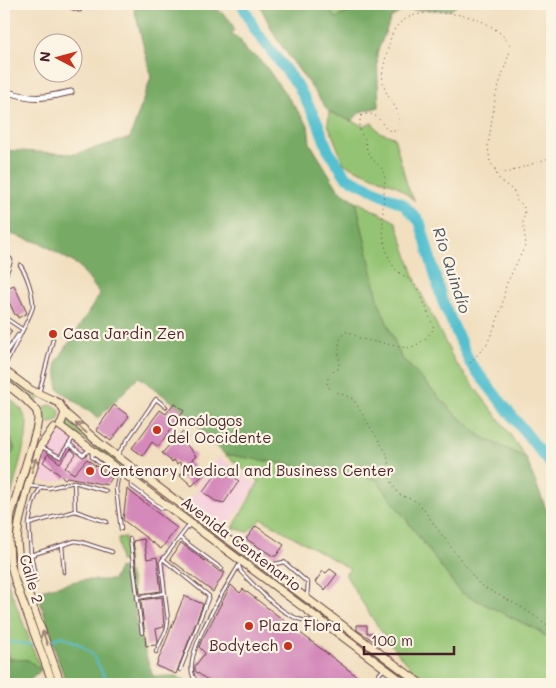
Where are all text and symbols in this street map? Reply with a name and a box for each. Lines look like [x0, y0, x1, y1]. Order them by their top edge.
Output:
north arrow [32, 32, 82, 82]
text: N [35, 50, 55, 63]
water label: Río Quindío [429, 224, 476, 316]
place label: Casa Jardin Zen [63, 323, 185, 343]
marker: Casa Jardin Zen [47, 328, 59, 340]
place label: Oncólogos del Occidente [167, 410, 271, 447]
one-way arrow [75, 422, 88, 434]
marker: Oncólogos del Occidente [151, 424, 163, 436]
one-way arrow [30, 457, 40, 473]
place label: Centenary Medical and Business Center [100, 460, 394, 480]
marker: Centenary Medical and Business Center [84, 465, 96, 477]
street label: Avenida Centenario [177, 491, 306, 595]
street label: Calle 2 [15, 552, 48, 606]
place label: Plaza Flora [259, 615, 342, 635]
marker: Plaza Flora [243, 620, 255, 632]
scale bar [364, 623, 454, 655]
text: 100 m [371, 630, 413, 650]
one-way arrow [40, 631, 49, 647]
place label: Bodytech [209, 635, 278, 655]
marker: Bodytech [282, 640, 294, 652]

